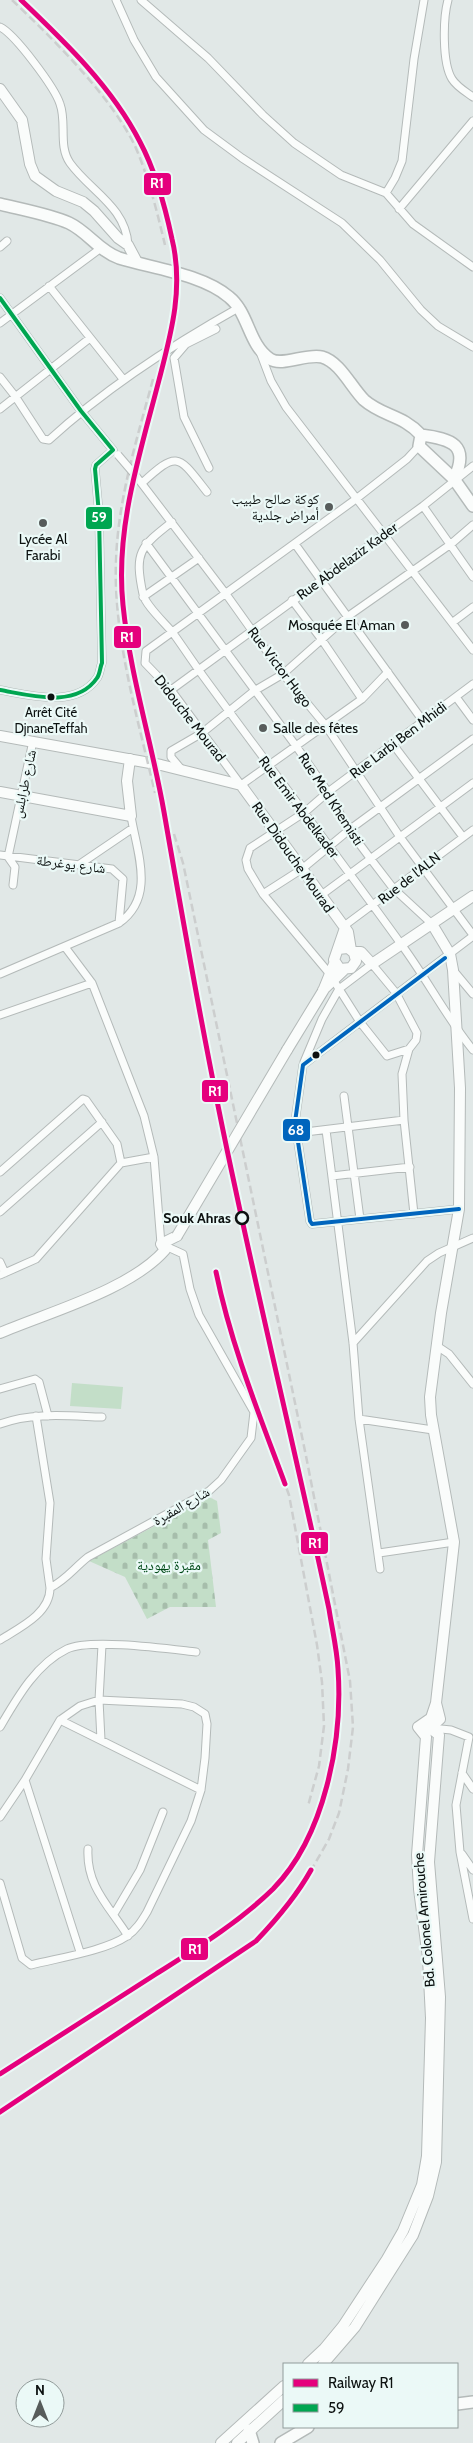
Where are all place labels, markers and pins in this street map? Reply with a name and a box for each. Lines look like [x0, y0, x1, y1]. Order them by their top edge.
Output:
place label: كوكة صالح طبيب أمراض جلدية [232, 490, 319, 524]
marker: كوكة صالح طبيب أمراض جلدية [323, 501, 335, 513]
marker: Lycée Al Farabi [37, 517, 49, 529]
place label: Lycée Al Farabi [19, 530, 68, 564]
place label: Mosquée El Aman [288, 616, 395, 634]
marker: Mosquée El Aman [399, 619, 411, 631]
marker: Arrêt Cité DjnaneTeffah [46, 692, 56, 702]
place label: Arrêt Cité DjnaneTeffah [14, 704, 88, 737]
place label: Salle des fêtes [273, 719, 358, 737]
marker: Salle des fêtes [257, 722, 269, 734]
unlabelled marker [311, 1050, 321, 1060]
place label: Souk Ahras [163, 1209, 231, 1227]
marker: Souk Ahras [235, 1211, 249, 1225]

